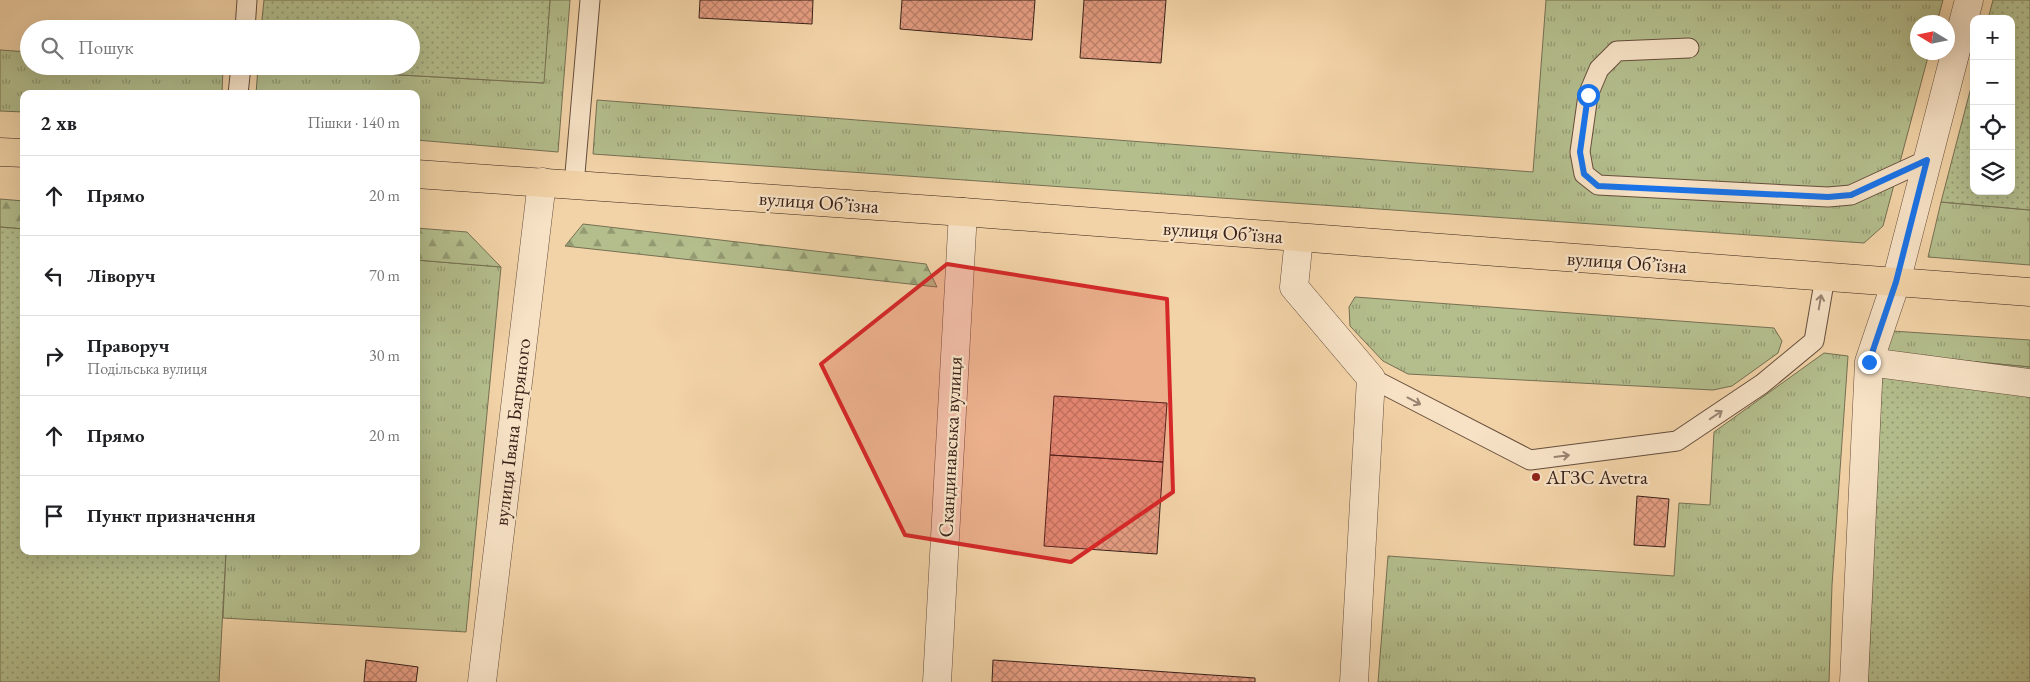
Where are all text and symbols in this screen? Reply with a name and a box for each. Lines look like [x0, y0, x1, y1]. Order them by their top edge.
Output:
north arrow [1910, 15, 1955, 60]
map controls [1970, 15, 2015, 195]
button: + [1970, 15, 2015, 60]
search box [20, 20, 420, 75]
icon: search [38, 34, 66, 62]
text: Пошук [78, 35, 134, 60]
button: − [1970, 60, 2015, 105]
route start [1577, 84, 1600, 107]
button: locate [1970, 105, 2015, 150]
text: 2 хв [40, 109, 77, 136]
text: Пішки · 140 m [307, 112, 400, 133]
button: layers [1970, 150, 2015, 195]
icon: ahead [40, 182, 68, 210]
text: Прямо [87, 183, 145, 208]
text: 20 m [369, 185, 400, 206]
street label: вулиця Об’їзна [758, 185, 880, 219]
street label: вулиця Об’їзна [1162, 215, 1284, 249]
street label: вулиця Об’їзна [1566, 245, 1688, 279]
icon: left [40, 262, 68, 290]
text: Ліворуч [87, 263, 155, 288]
text: 70 m [369, 265, 400, 286]
one-way arrow [1816, 294, 1826, 310]
text: Праворуч [87, 333, 169, 358]
street label: вулиця Івана Багряного [488, 337, 536, 527]
icon: right [40, 342, 68, 370]
text: 30 m [369, 345, 400, 366]
route end [1858, 351, 1881, 374]
street label: Скандинавська вулиця [932, 356, 968, 538]
text: Подільська вулиця [87, 358, 207, 379]
one-way arrow [1407, 396, 1422, 406]
one-way arrow [1709, 410, 1723, 420]
icon: ahead [40, 422, 68, 450]
text: Прямо [87, 423, 145, 448]
text: 20 m [369, 425, 400, 446]
one-way arrow [1554, 451, 1570, 461]
place label: АГЗС Avetra [1545, 464, 1648, 490]
marker: АГЗС Avetra [1530, 471, 1542, 483]
icon: arrive [40, 502, 68, 530]
text: Пункт призначення [87, 503, 256, 528]

